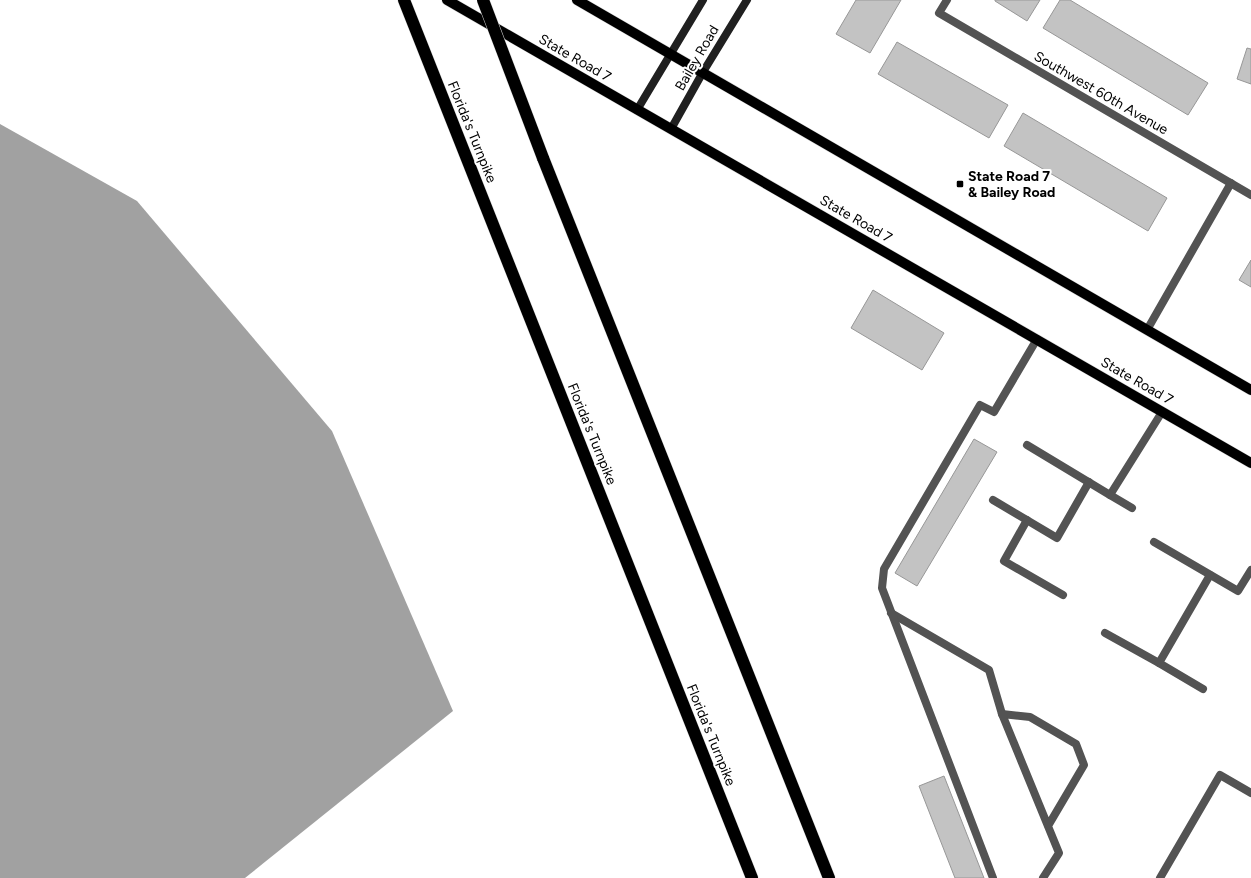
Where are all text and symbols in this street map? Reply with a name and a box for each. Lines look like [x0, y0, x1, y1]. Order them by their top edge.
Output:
street label: Bailey Road [672, 22, 722, 94]
street label: State Road 7 [536, 30, 615, 86]
street label: Southwest 60th Avenue [1031, 48, 1171, 139]
street label: Florida's Turnpike [444, 79, 500, 186]
place label: State Road 7 & Bailey Road [968, 168, 1055, 201]
marker: State Road 7 & Bailey Road [955, 179, 965, 189]
street label: State Road 7 [817, 191, 896, 247]
street label: State Road 7 [1098, 353, 1177, 409]
street label: Florida's Turnpike [564, 381, 620, 488]
street label: Florida's Turnpike [683, 682, 739, 789]

